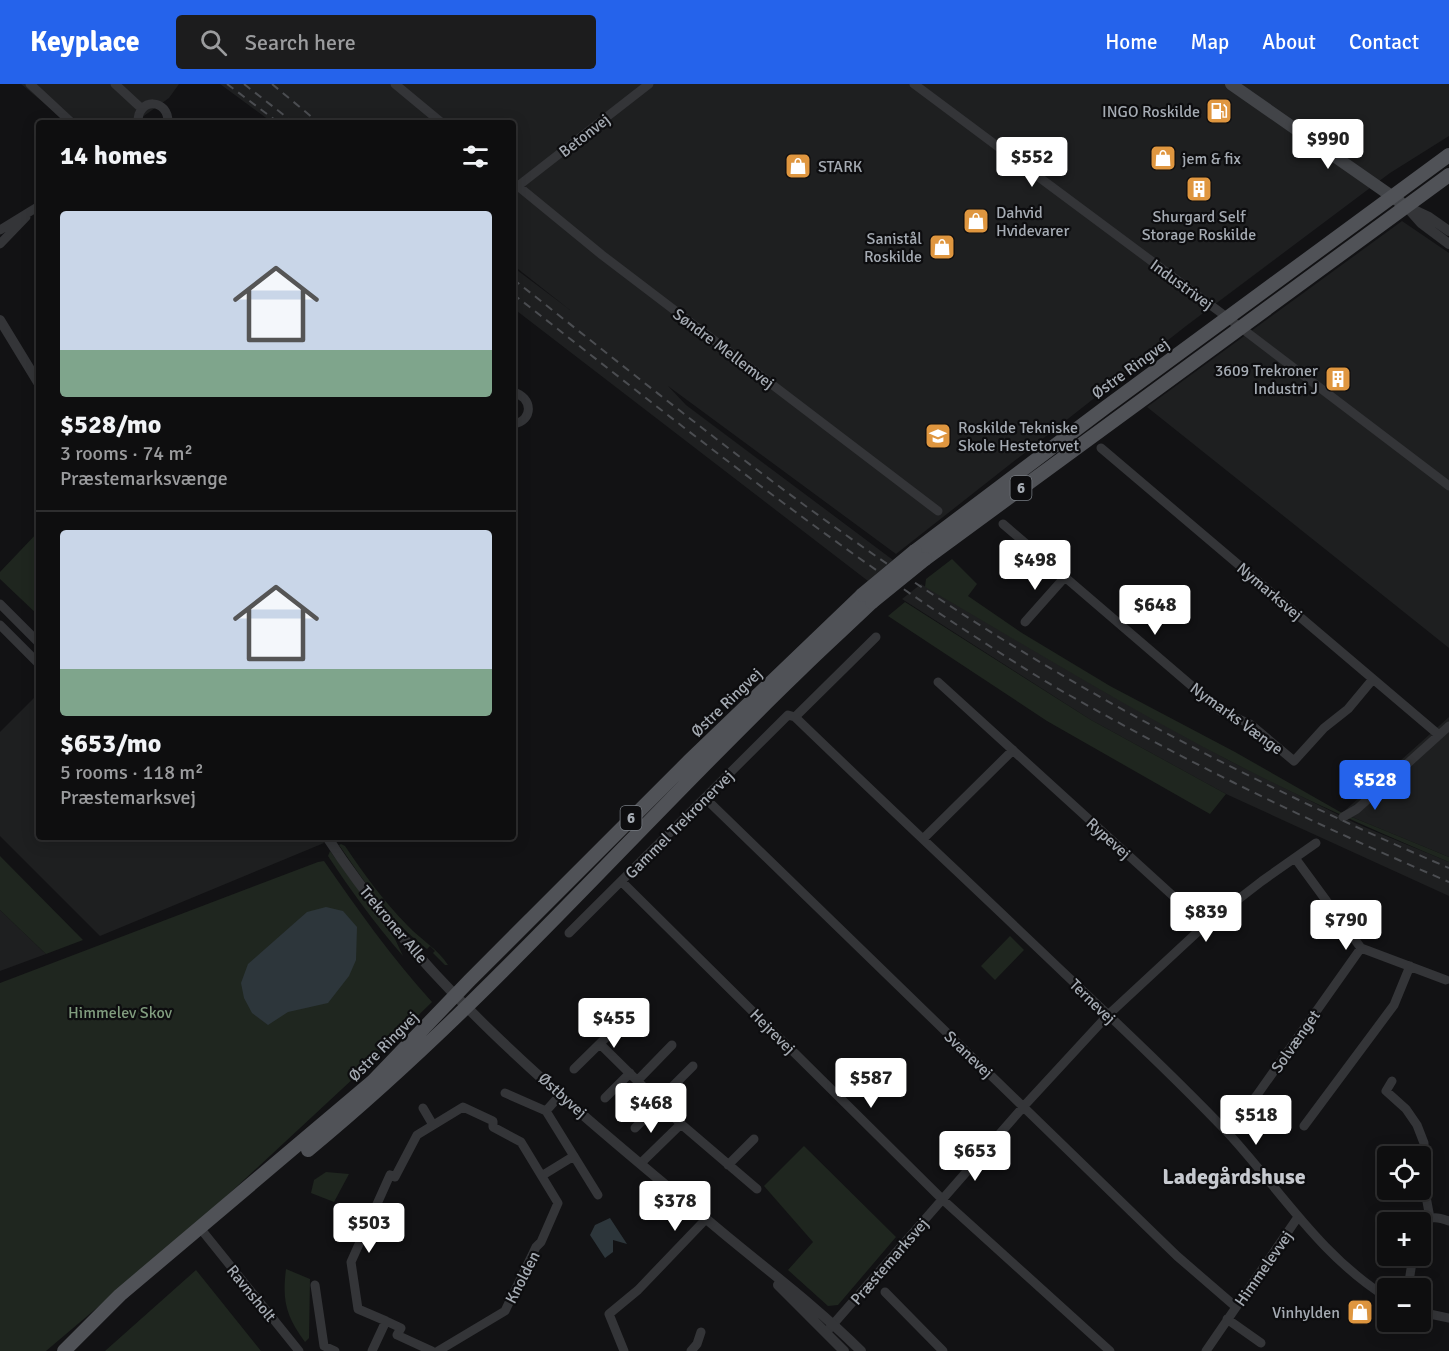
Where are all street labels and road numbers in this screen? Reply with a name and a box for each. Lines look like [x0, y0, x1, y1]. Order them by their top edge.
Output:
street label: Betonvej [555, 110, 614, 162]
street label: Industrivej [1146, 255, 1217, 314]
street label: Søndre Mellemvej [669, 304, 778, 393]
street label: Østre Ringvej [1088, 334, 1173, 404]
road number: 6 [1010, 476, 1032, 500]
street label: Nymarksvej [1232, 559, 1306, 625]
street label: Østre Ringvej [687, 664, 766, 741]
street label: Nymarks Vænge [1186, 678, 1287, 759]
street label: Gammel Trekronervej [621, 766, 738, 883]
road number: 6 [620, 806, 642, 830]
street label: Rypevej [1082, 814, 1135, 864]
street label: Trekroner Alle [355, 882, 432, 968]
street label: Ternevej [1065, 975, 1120, 1029]
street label: Hejrevej [745, 1005, 799, 1059]
street label: Solvænget [1267, 1006, 1325, 1077]
street label: Østre Ringvej [344, 1007, 423, 1086]
street label: Svanevej [940, 1027, 997, 1083]
street label: Østbyvej [534, 1069, 591, 1123]
street label: Præstemarksvej [846, 1214, 933, 1309]
street label: Himmelevvej [1230, 1227, 1297, 1310]
street label: Knolden [501, 1248, 545, 1307]
street label: Ravnsholt [222, 1261, 280, 1326]

